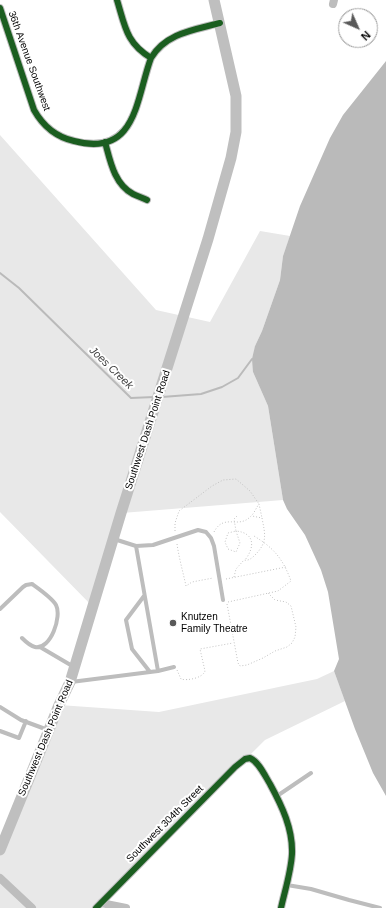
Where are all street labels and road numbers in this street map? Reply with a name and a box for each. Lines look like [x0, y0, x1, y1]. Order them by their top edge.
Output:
street label: 36th Avenue Southwest [5, 9, 53, 113]
street label: Southwest Dash Point Road [123, 369, 173, 491]
street label: Southwest Dash Point Road [16, 678, 76, 798]
street label: Southwest 304th Street [124, 783, 206, 865]

